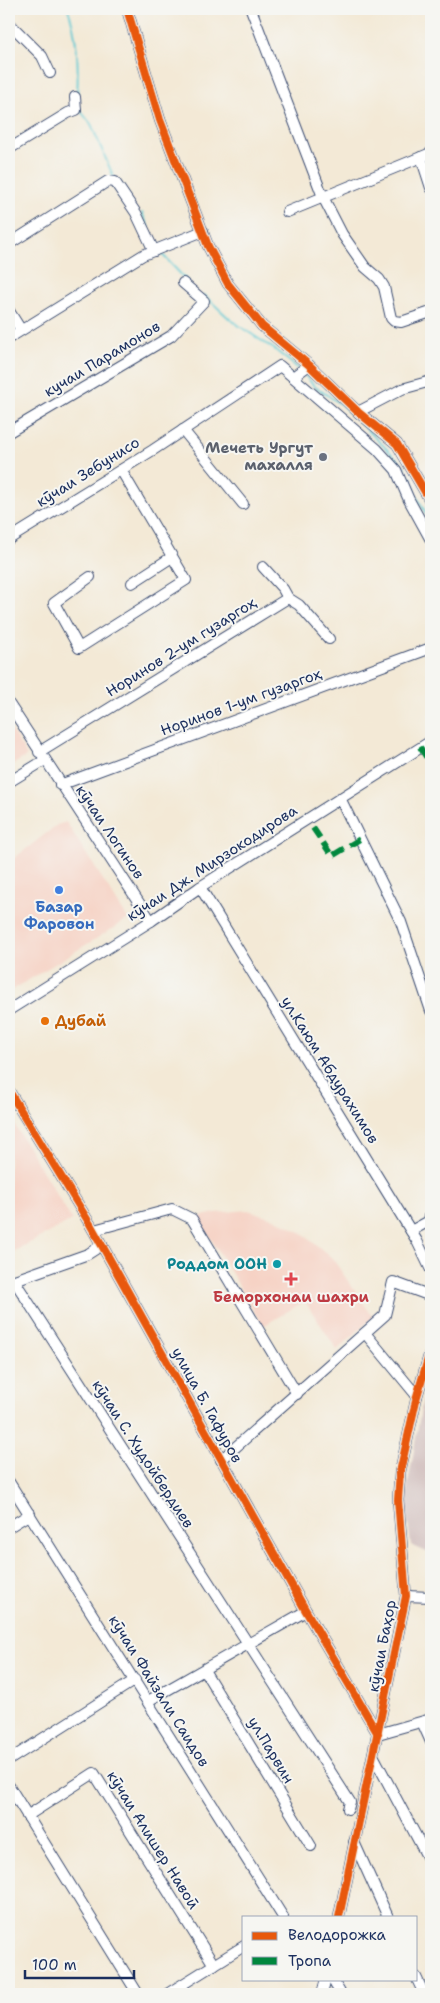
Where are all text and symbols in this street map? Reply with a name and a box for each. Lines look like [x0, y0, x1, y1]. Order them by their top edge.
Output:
street label: кучаи Парамонов [40, 316, 164, 402]
street label: кӯчаи Зебунисо [33, 432, 143, 512]
place label: Мечеть Ургут махалля [205, 438, 313, 475]
marker: Мечеть Ургут махалля [317, 451, 329, 463]
street label: Норинов 2-ум гузаргоҳ [102, 592, 261, 702]
street label: Норинов 1-ум гузаргоҳ [158, 663, 325, 740]
street label: кӯчаи Логинов [71, 781, 149, 883]
street label: кӯчаи Дж. Мирзокодирова [123, 800, 302, 926]
marker: Базар Фаровон [53, 884, 65, 896]
place label: Базар Фаровон [24, 897, 94, 934]
street label: ул.Каюм Абдурахимов [276, 993, 384, 1147]
place label: Дубай [55, 1011, 107, 1031]
marker: Дубай [39, 1015, 51, 1027]
place label: Роддом ООН [167, 1254, 267, 1274]
marker: Роддом ООН [271, 1258, 283, 1270]
marker: Беморхонаи шахри [284, 1272, 298, 1286]
place label: Беморхонаи шахри [213, 1287, 370, 1307]
street label: улица Б. Гафуров [167, 1344, 247, 1466]
street label: кӯчаи С. Худойбердиев [88, 1376, 199, 1532]
street label: кӯчаи Баҳор [363, 1598, 401, 1694]
street label: кӯчаи Файзали Саидов [104, 1611, 214, 1771]
street label: ул.Парвин [243, 1713, 299, 1787]
street label: кӯчаи Алишер Навоӣ [102, 1767, 204, 1913]
legend [242, 1916, 418, 1980]
text: Велодорожка [288, 1925, 387, 1945]
scale bar [25, 1948, 134, 1980]
text: Тропа [288, 1951, 332, 1971]
text: 100 m [32, 1955, 77, 1975]

